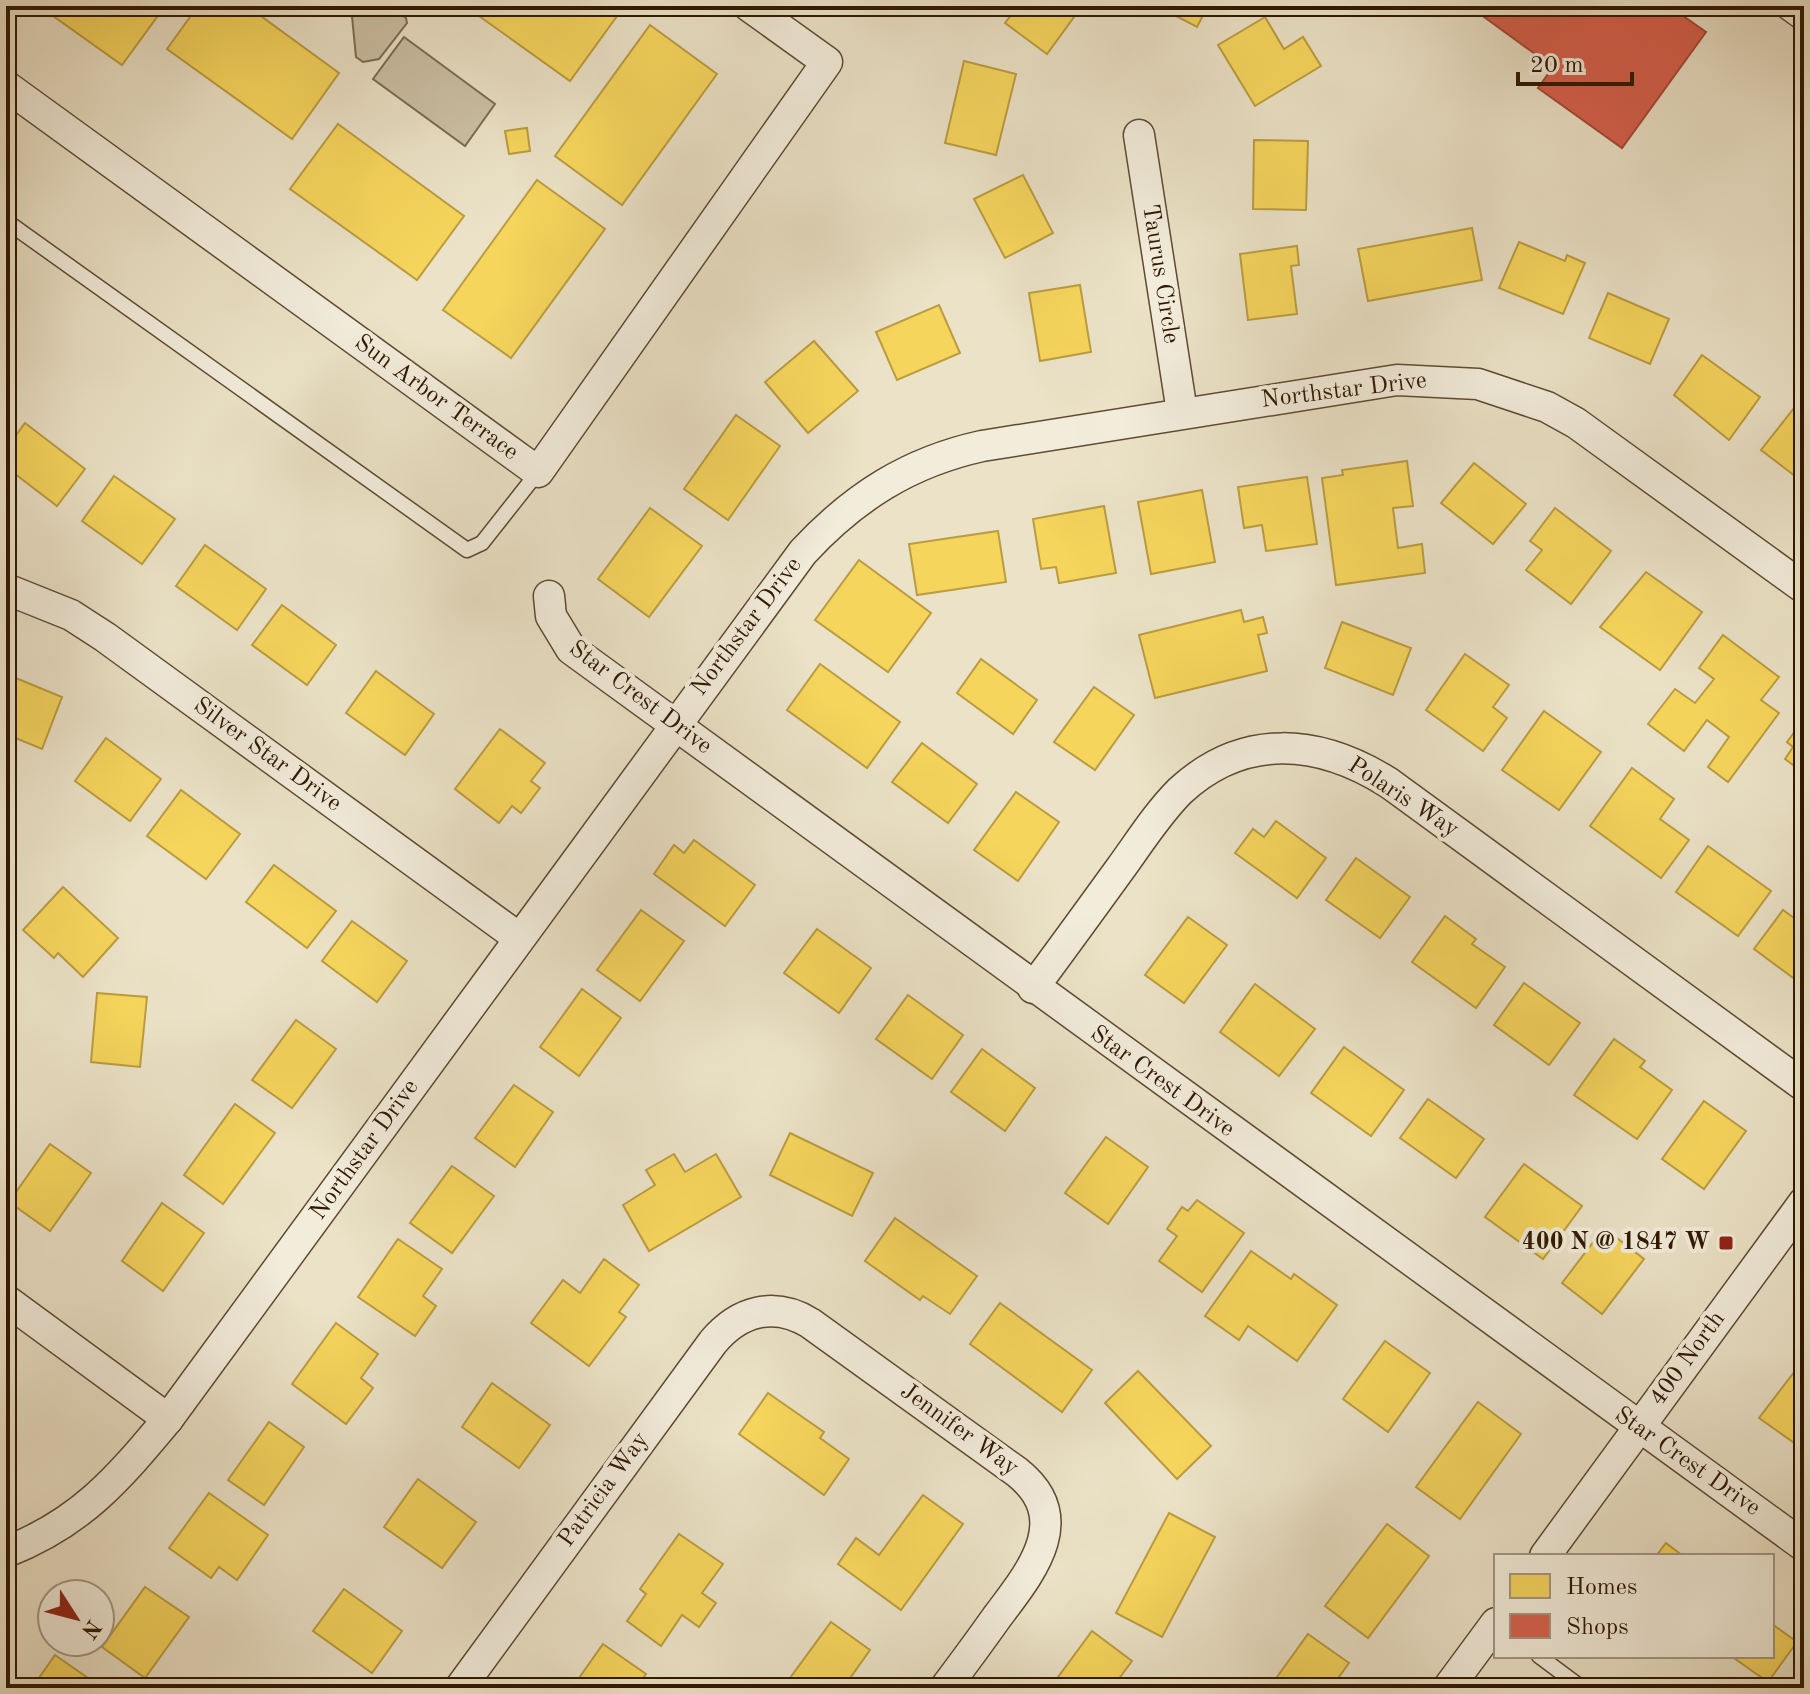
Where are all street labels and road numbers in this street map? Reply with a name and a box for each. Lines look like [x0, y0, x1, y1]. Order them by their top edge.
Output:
street label: Taurus Circle [1137, 203, 1183, 345]
street label: Sun Arbor Terrace [350, 331, 522, 465]
street label: Northstar Drive [1260, 369, 1428, 413]
street label: Northstar Drive [687, 553, 807, 701]
street label: Star Crest Drive [564, 637, 716, 759]
street label: Silver Star Drive [189, 693, 345, 817]
street label: Polaris Way [1343, 753, 1463, 843]
street label: Star Crest Drive [1085, 1022, 1239, 1142]
street label: Northstar Drive [306, 1076, 424, 1224]
street label: 400 North [1646, 1307, 1730, 1411]
street label: Jennifer Way [895, 1379, 1023, 1481]
street label: Star Crest Drive [1610, 1403, 1764, 1521]
street label: Patricia Way [555, 1428, 654, 1552]

